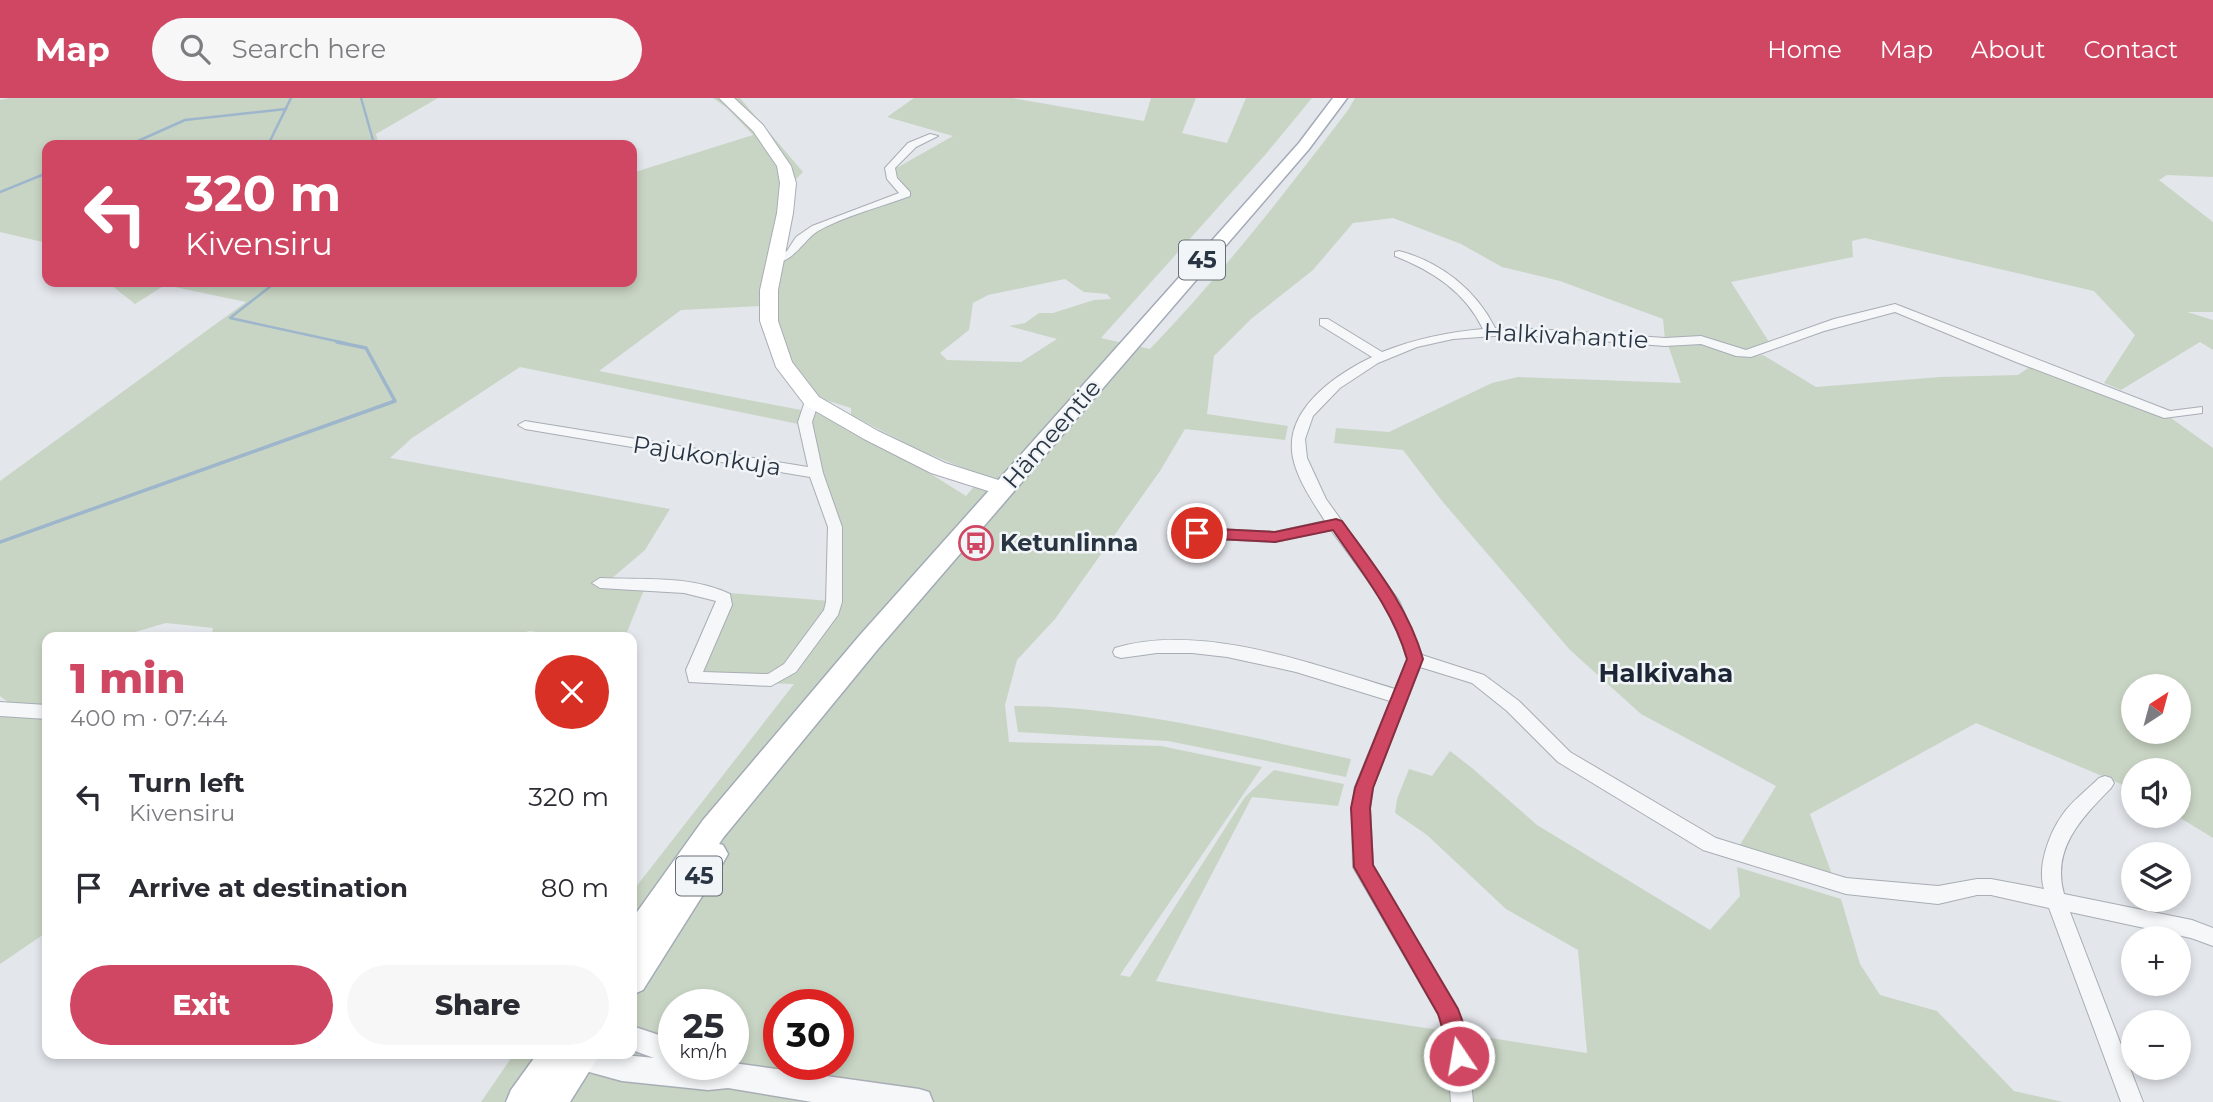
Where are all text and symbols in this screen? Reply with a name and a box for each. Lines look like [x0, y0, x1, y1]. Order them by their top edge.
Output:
search box [152, 18, 642, 81]
text: Map [35, 29, 110, 69]
icon: search [176, 30, 214, 68]
text: Search here [232, 33, 386, 65]
text: Home [1767, 35, 1842, 64]
text: Map [1880, 35, 1933, 64]
text: About [1971, 35, 2045, 64]
text: Contact [2083, 35, 2178, 64]
text: 320 m [185, 164, 341, 223]
icon: left [70, 168, 161, 259]
text: Kivensiru [185, 224, 333, 263]
road number: 45 [1179, 240, 1225, 280]
street label: Halkivahantie [1483, 317, 1649, 354]
street label: Hämeentie [996, 373, 1107, 494]
street label: Pajukonkuja [631, 429, 783, 482]
pin [1167, 503, 1227, 563]
icon: arrive [1178, 514, 1216, 552]
bus stop icon: Ketunlinna [957, 524, 995, 562]
place label: Ketunlinna [1000, 528, 1138, 557]
text: 1 min [70, 652, 186, 704]
button: close [535, 655, 609, 729]
district label: Halkivaha [1599, 657, 1733, 689]
north arrow [2121, 674, 2191, 744]
map controls [2121, 674, 2191, 1080]
text: 400 m · 07:44 [70, 704, 227, 732]
button: sound [2121, 758, 2191, 828]
text: Turn left [129, 767, 245, 799]
icon: left [70, 778, 108, 816]
text: 320 m [528, 781, 609, 813]
text: Kivensiru [129, 799, 235, 827]
button: layers [2121, 842, 2191, 912]
road number: 45 [676, 856, 722, 896]
icon: arrive [70, 869, 108, 907]
text: Arrive at destination [129, 872, 408, 904]
text: 80 m [541, 872, 609, 904]
button: + [2121, 926, 2191, 996]
button: Exit [70, 965, 333, 1045]
button: Share [347, 965, 609, 1045]
speed limit sign: 30 [763, 989, 854, 1080]
text: 25 [683, 1004, 724, 1047]
button: − [2121, 1010, 2191, 1080]
position arrow [1422, 1019, 1496, 1093]
text: km/h [679, 1041, 728, 1063]

